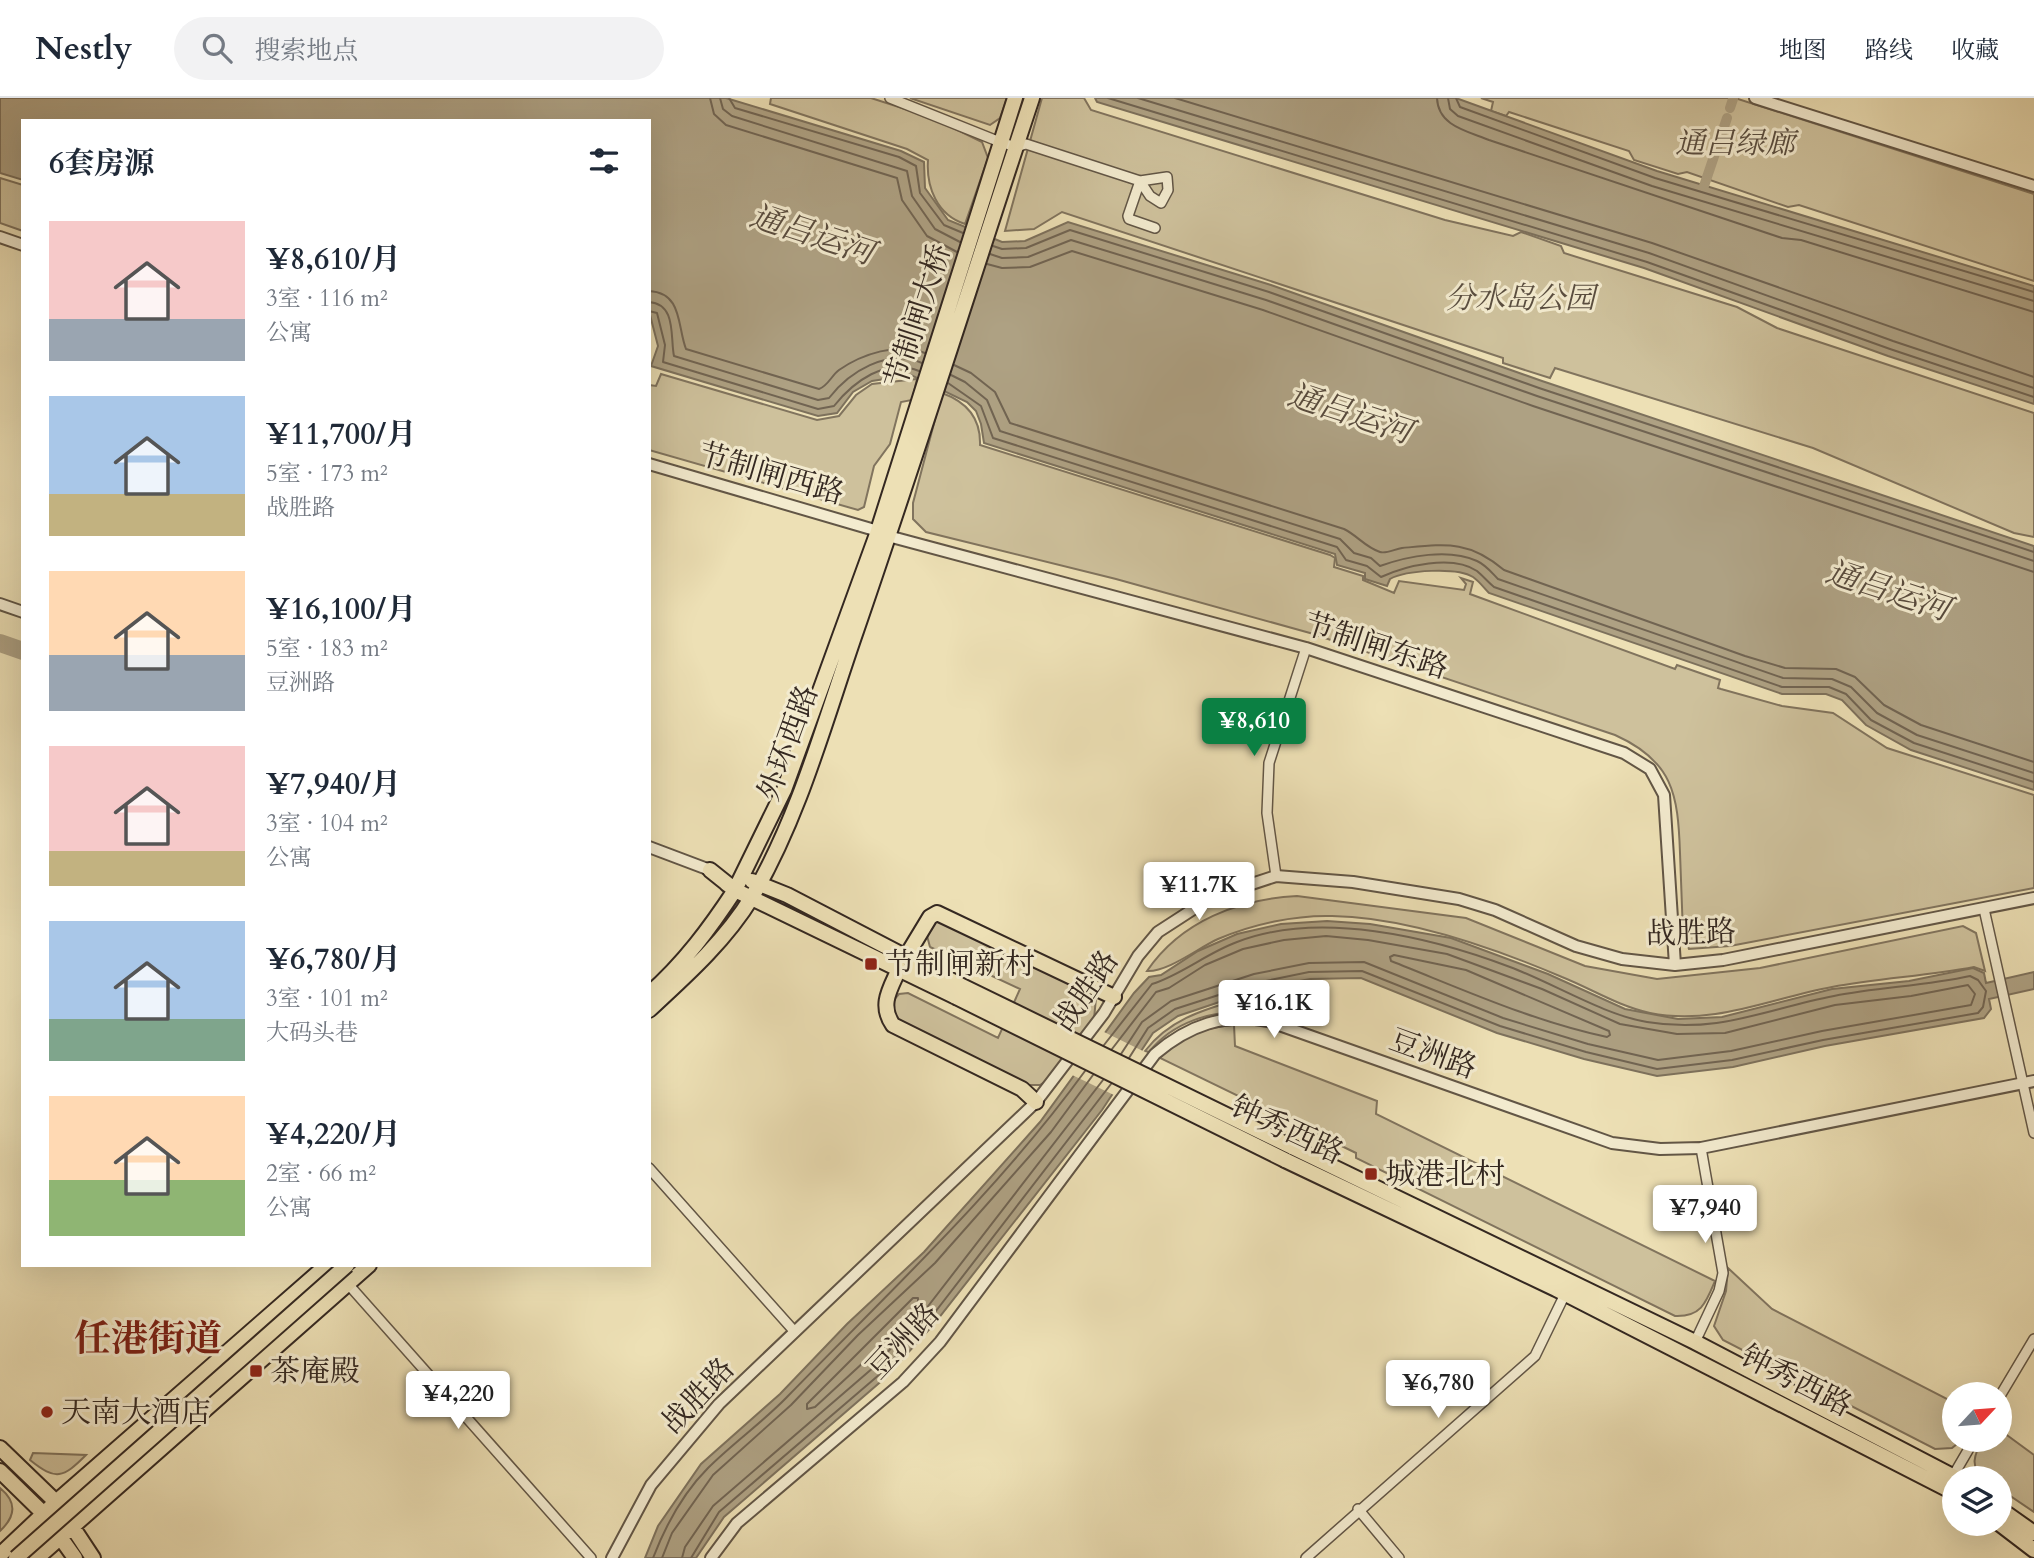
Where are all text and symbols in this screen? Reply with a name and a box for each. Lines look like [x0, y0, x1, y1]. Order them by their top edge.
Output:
search box [174, 17, 664, 80]
text: Nestly [35, 26, 132, 71]
icon: search [198, 29, 236, 67]
text: 搜索地点 [254, 33, 358, 68]
text: 地图 [1779, 34, 1827, 67]
text: 路线 [1865, 34, 1913, 67]
text: 收藏 [1951, 34, 1999, 67]
park label: 通吕绿廊 [1675, 123, 1800, 164]
icon: filters [585, 142, 623, 180]
text: 6套房源 [49, 143, 154, 184]
water label: 通吕运河 [744, 194, 884, 277]
street label: 节制闸大桥 [875, 238, 961, 394]
text: ¥8,610/月 [266, 239, 401, 280]
icon: home [105, 249, 189, 333]
park label: 分水岛公园 [1445, 278, 1599, 319]
text: 3室 · 116 m² [266, 283, 388, 314]
text: 公寓 [266, 317, 312, 348]
water label: 通吕运河 [1282, 373, 1422, 456]
text: ¥11,700/月 [266, 414, 416, 455]
icon: home [105, 424, 189, 508]
street label: 节制闸西路 [693, 434, 849, 514]
text: 5室 · 173 m² [266, 458, 388, 489]
text: 战胜路 [266, 492, 335, 523]
water label: 通吕运河 [1820, 550, 1960, 633]
text: ¥16,100/月 [266, 589, 416, 630]
icon: home [105, 599, 189, 683]
street label: 节制闸东路 [1298, 603, 1454, 689]
text: 5室 · 183 m² [266, 633, 388, 664]
text: 豆洲路 [266, 667, 335, 698]
street label: 外环西路 [748, 680, 828, 806]
pin: ¥8,610 [1197, 698, 1311, 758]
text: ¥8,610 [1218, 705, 1290, 736]
text: ¥7,940/月 [266, 764, 401, 805]
icon: home [105, 774, 189, 858]
text: 3室 · 104 m² [266, 808, 388, 839]
text: 公寓 [266, 842, 312, 873]
pin: ¥11.7K [1142, 862, 1256, 922]
text: ¥11.7K [1160, 869, 1239, 900]
street label: 战胜路 [1645, 911, 1737, 955]
text: ¥6,780/月 [266, 939, 401, 980]
street label: 战胜路 [1044, 942, 1128, 1040]
place label: 节制闸新村 [885, 944, 1035, 985]
icon: home [105, 949, 189, 1033]
marker: 节制闸新村 [863, 956, 879, 972]
pin: ¥16.1K [1217, 981, 1331, 1040]
text: 3室 · 101 m² [266, 983, 388, 1014]
text: ¥16.1K [1235, 987, 1314, 1018]
text: 大码头巷 [266, 1017, 358, 1048]
street label: 豆洲路 [1384, 1019, 1482, 1089]
street label: 钟秀西路 [1224, 1086, 1350, 1174]
text: ¥4,220/月 [266, 1114, 401, 1155]
icon: home [105, 1124, 189, 1208]
place label: 城港北村 [1385, 1154, 1505, 1195]
text: 2室 · 66 m² [266, 1158, 376, 1189]
marker: 城港北村 [1363, 1166, 1379, 1182]
pin: ¥7,940 [1648, 1186, 1762, 1245]
text: 公寓 [266, 1192, 312, 1223]
text: ¥7,940 [1669, 1192, 1741, 1223]
street label: 豆洲路 [857, 1294, 949, 1388]
district label: 任港街道 [74, 1314, 222, 1364]
street label: 钟秀西路 [1733, 1335, 1859, 1427]
street label: 战胜路 [652, 1349, 744, 1443]
place label: 茶庵殿 [270, 1351, 360, 1392]
pin: ¥6,780 [1381, 1360, 1495, 1420]
marker: 茶庵殿 [248, 1363, 264, 1379]
text: ¥6,780 [1402, 1367, 1474, 1398]
pin: ¥4,220 [401, 1372, 515, 1431]
text: ¥4,220 [422, 1378, 494, 1409]
north arrow [1942, 1382, 2012, 1452]
map controls [1942, 1382, 2012, 1536]
place label: 天南大酒店 [61, 1392, 211, 1433]
marker: 天南大酒店 [39, 1404, 55, 1420]
button: layers [1942, 1466, 2012, 1536]

